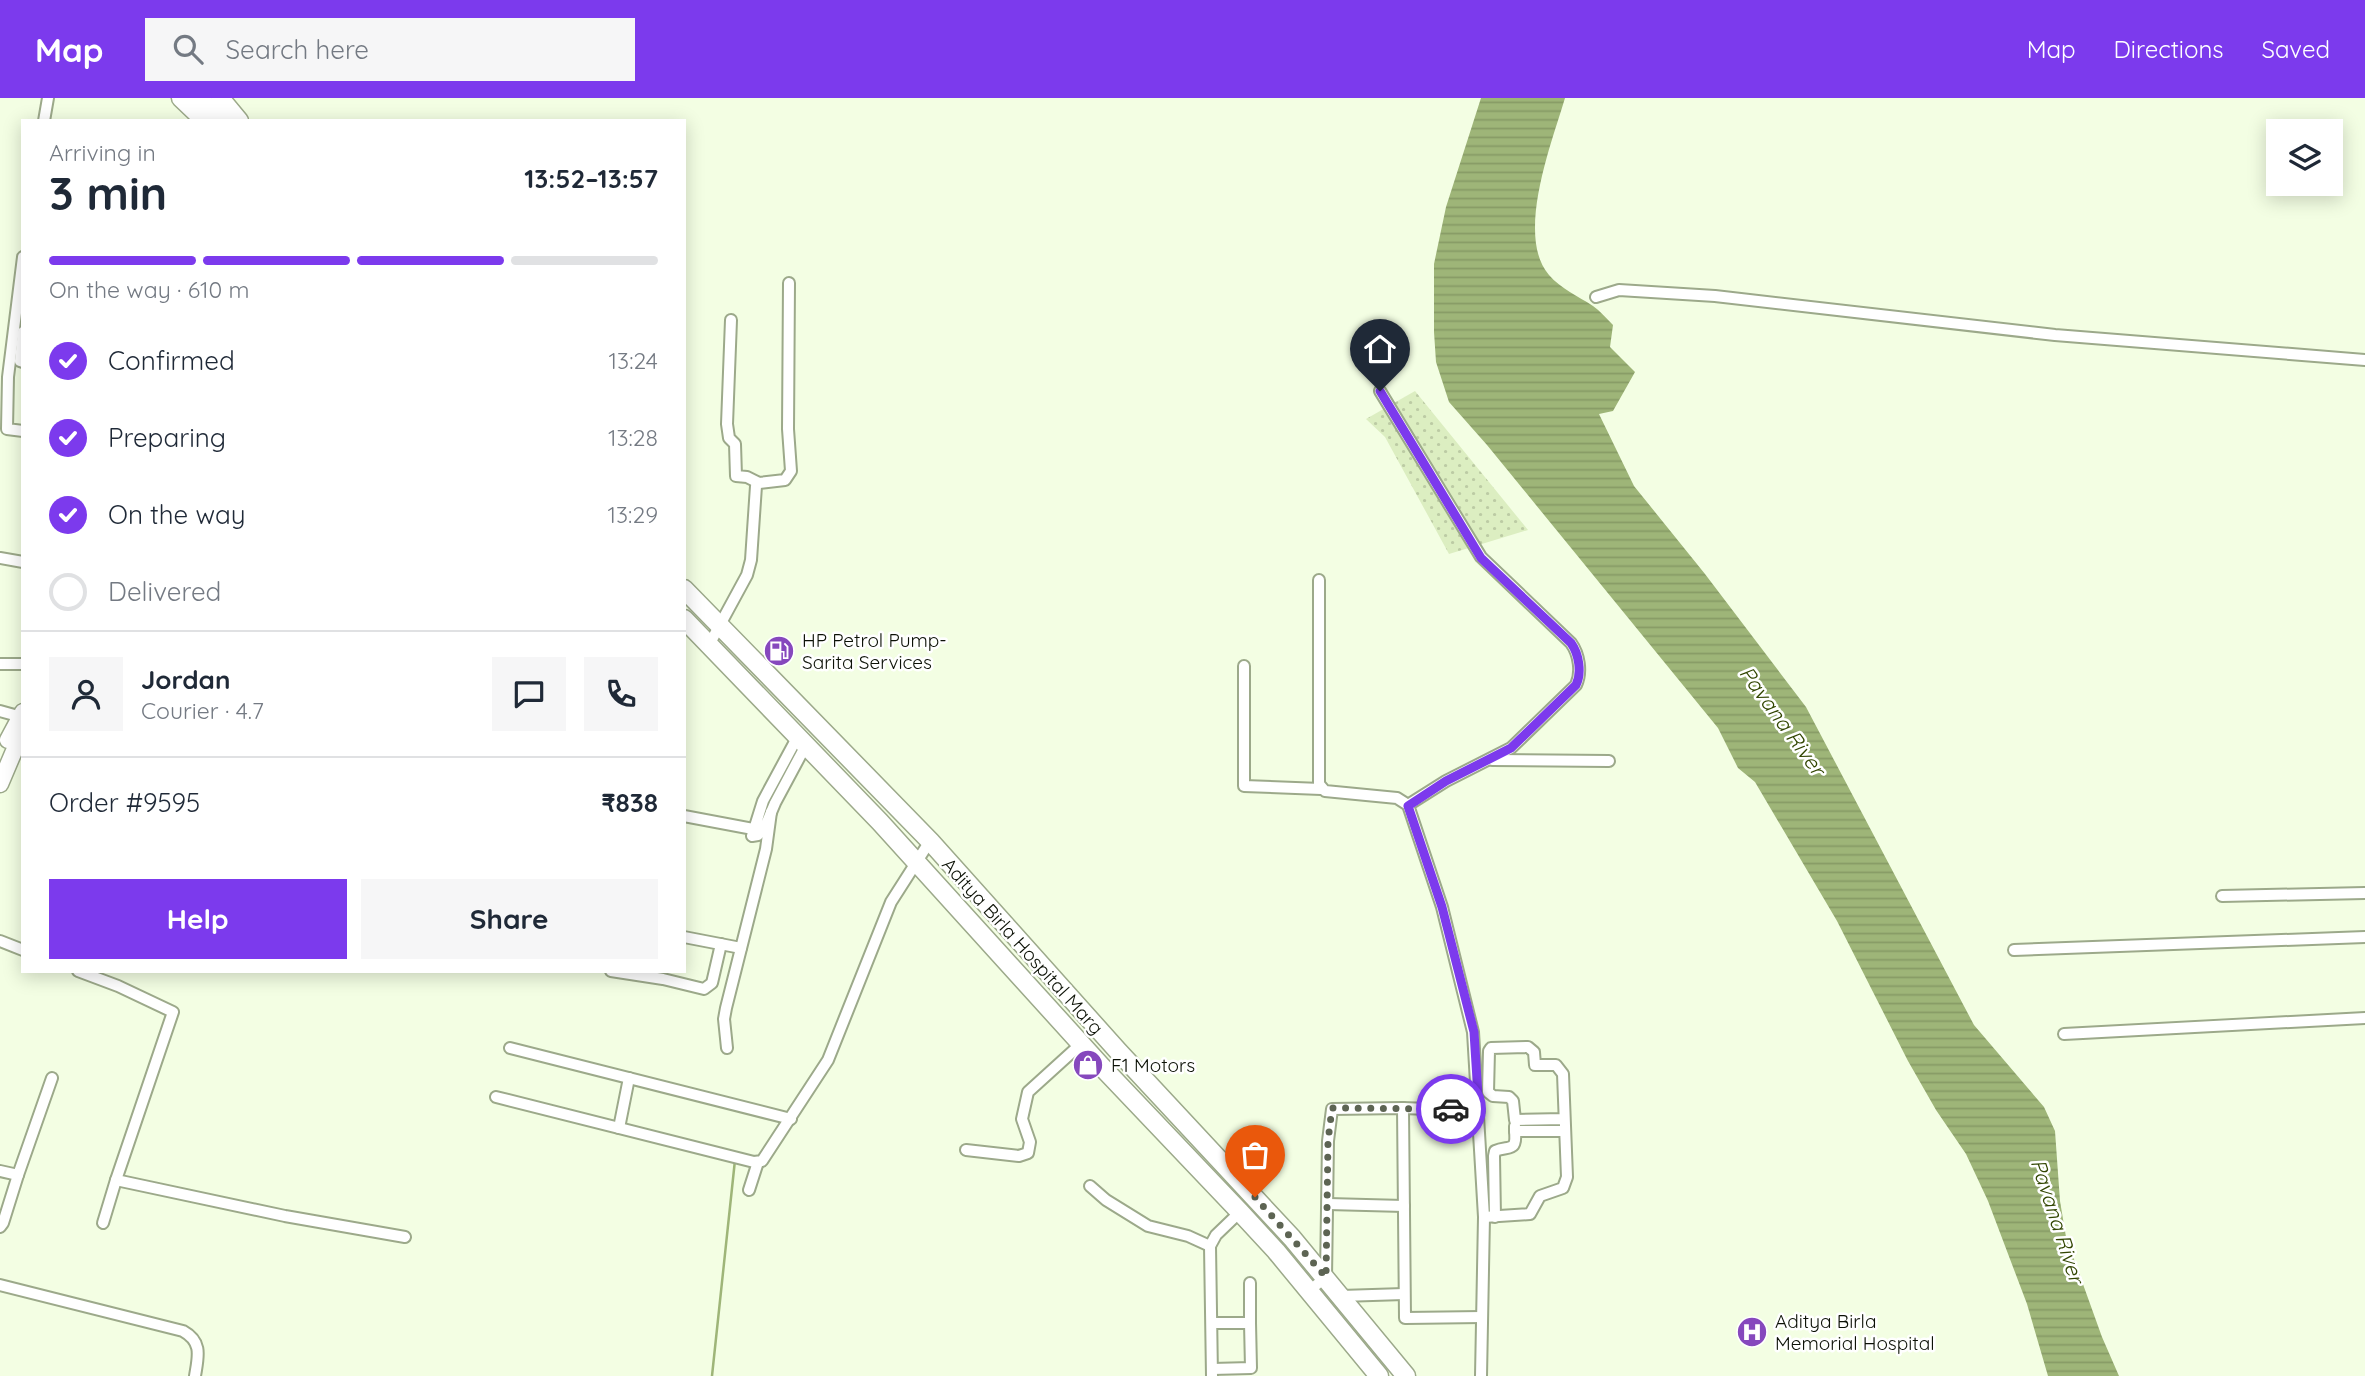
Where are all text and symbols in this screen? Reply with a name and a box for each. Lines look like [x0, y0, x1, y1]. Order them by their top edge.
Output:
search box [145, 18, 635, 81]
text: Map [35, 29, 103, 70]
icon: search [169, 30, 207, 68]
text: Search here [225, 33, 369, 66]
text: Map [2027, 34, 2076, 64]
text: Directions [2114, 34, 2224, 64]
text: Saved [2262, 34, 2330, 64]
map controls [2266, 119, 2343, 196]
button: layers [2266, 119, 2343, 196]
text: Arriving in [49, 138, 156, 167]
text: 13:52–13:57 [524, 162, 658, 195]
text: 3 min [49, 164, 167, 222]
text: On the way · 610 m [49, 275, 249, 304]
pin [1350, 319, 1410, 391]
icon: home [1361, 330, 1399, 368]
icon: check [49, 342, 87, 380]
text: Confirmed [108, 344, 235, 377]
text: 13:24 [609, 346, 658, 375]
icon: check [49, 419, 87, 457]
text: Preparing [108, 421, 226, 454]
text: 13:28 [608, 423, 658, 452]
icon: check [49, 496, 87, 534]
text: On the way [108, 498, 246, 531]
text: 13:29 [608, 500, 658, 529]
text: Delivered [108, 575, 221, 608]
place label: HP Petrol Pump- Sarita Services [802, 628, 947, 674]
fuel station icon: HP Petrol Pump- Sarita Services [762, 634, 796, 668]
button: person [49, 657, 123, 731]
button: chat [492, 657, 566, 731]
button: phone [584, 657, 658, 731]
water label: Pavana River [1734, 661, 1833, 783]
text: Jordan [141, 663, 230, 696]
text: Courier · 4.7 [141, 696, 264, 725]
text: Order #9595 [49, 786, 200, 819]
text: ₹838 [601, 786, 658, 819]
street label: Aditya Birla Hospital Marg [937, 853, 1109, 1039]
button: Help [49, 879, 347, 959]
button: Share [361, 879, 658, 959]
shop icon: F1 Motors [1071, 1048, 1105, 1082]
place label: F1 Motors [1111, 1053, 1195, 1077]
courier [1416, 1074, 1486, 1144]
icon: car [1432, 1090, 1470, 1128]
pin [1225, 1125, 1285, 1197]
icon: bag [1236, 1136, 1274, 1174]
water label: Pavana River [2026, 1155, 2091, 1289]
place label: Aditya Birla Memorial Hospital [1775, 1309, 1935, 1355]
hospital icon: Aditya Birla Memorial Hospital [1735, 1315, 1769, 1349]

